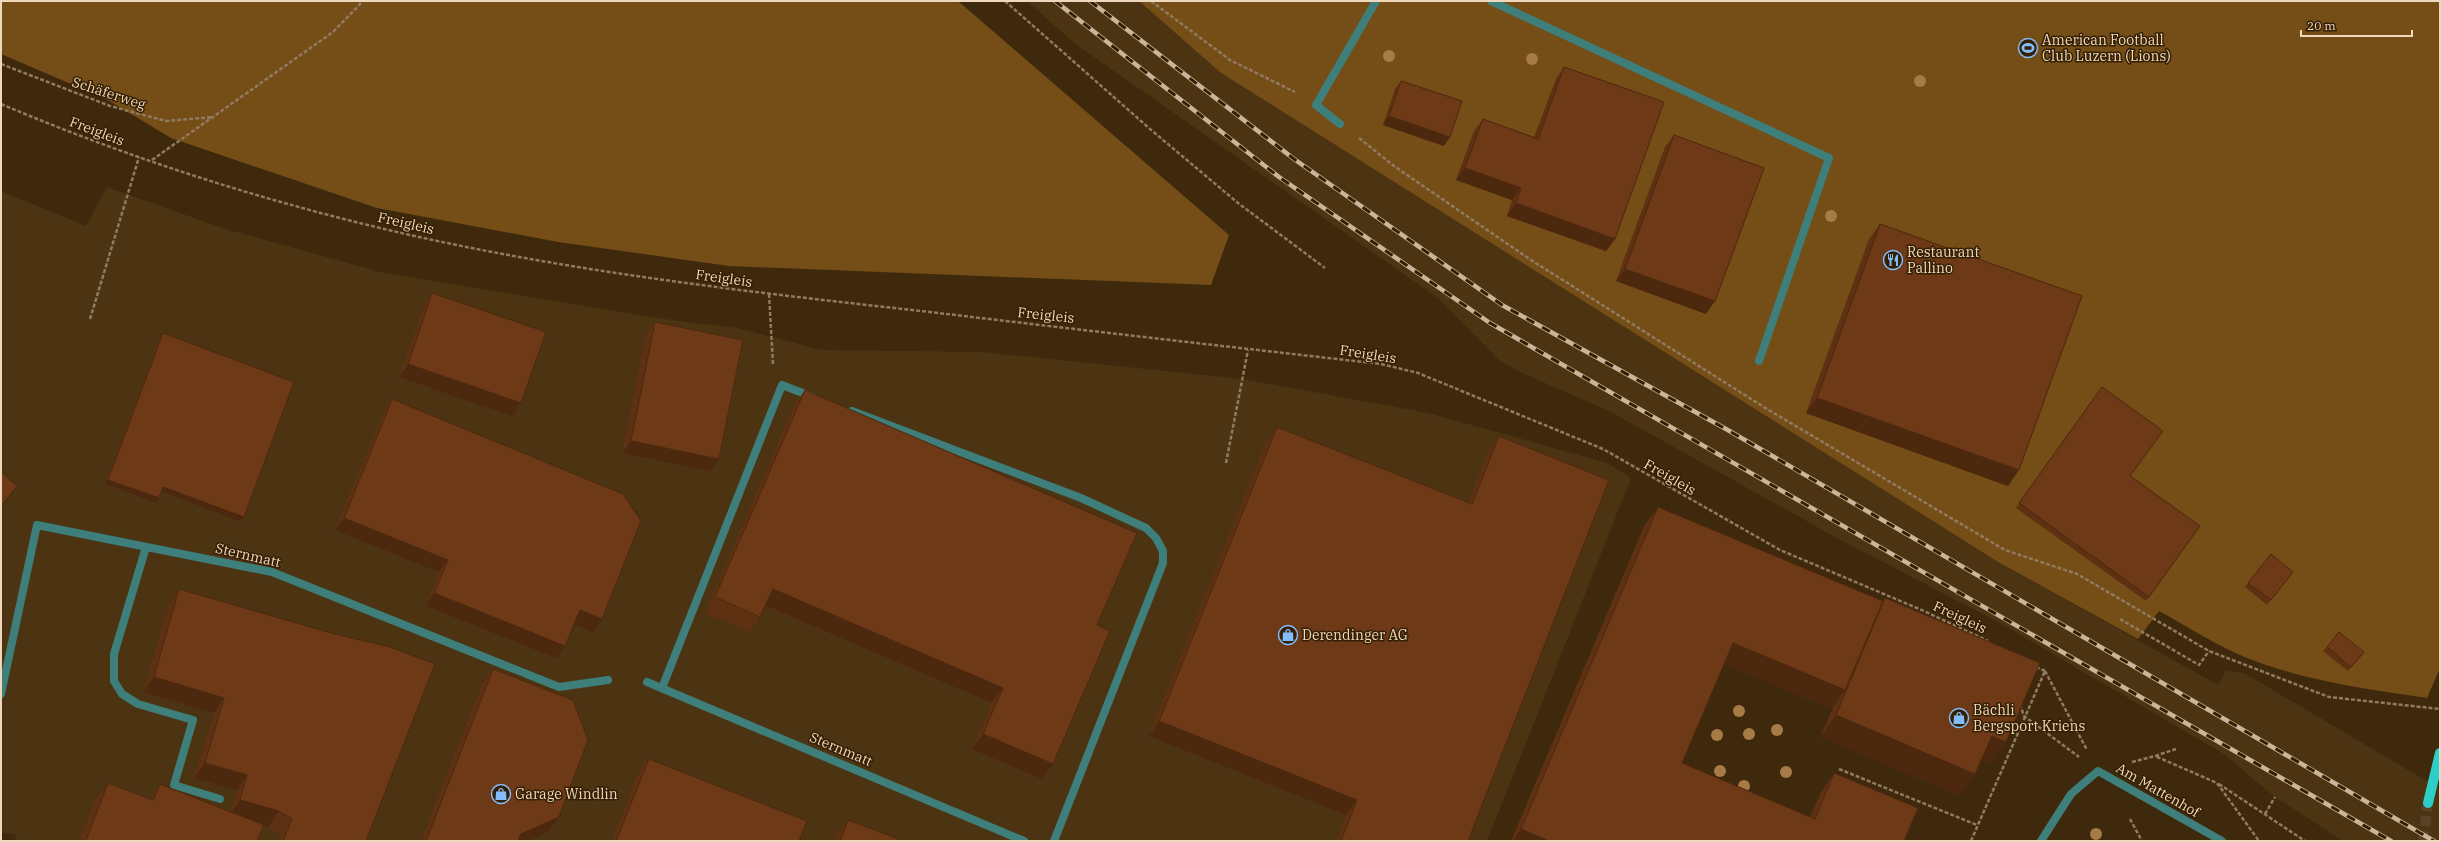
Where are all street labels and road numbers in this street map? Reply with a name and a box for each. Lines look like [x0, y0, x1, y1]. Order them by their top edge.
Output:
street label: Schäferweg [70, 73, 149, 113]
street label: Freigleis [67, 112, 127, 150]
street label: Freigleis [376, 208, 436, 238]
street label: Freigleis [694, 265, 754, 291]
street label: Freigleis [1017, 303, 1075, 327]
street label: Freigleis [1338, 341, 1398, 367]
street label: Freigleis [1641, 455, 1699, 499]
street label: Sternmatt [214, 539, 282, 571]
street label: Freigleis [1930, 597, 1990, 637]
street label: Sternmatt [807, 728, 875, 770]
street label: Am Mattenhof [2113, 759, 2204, 822]

